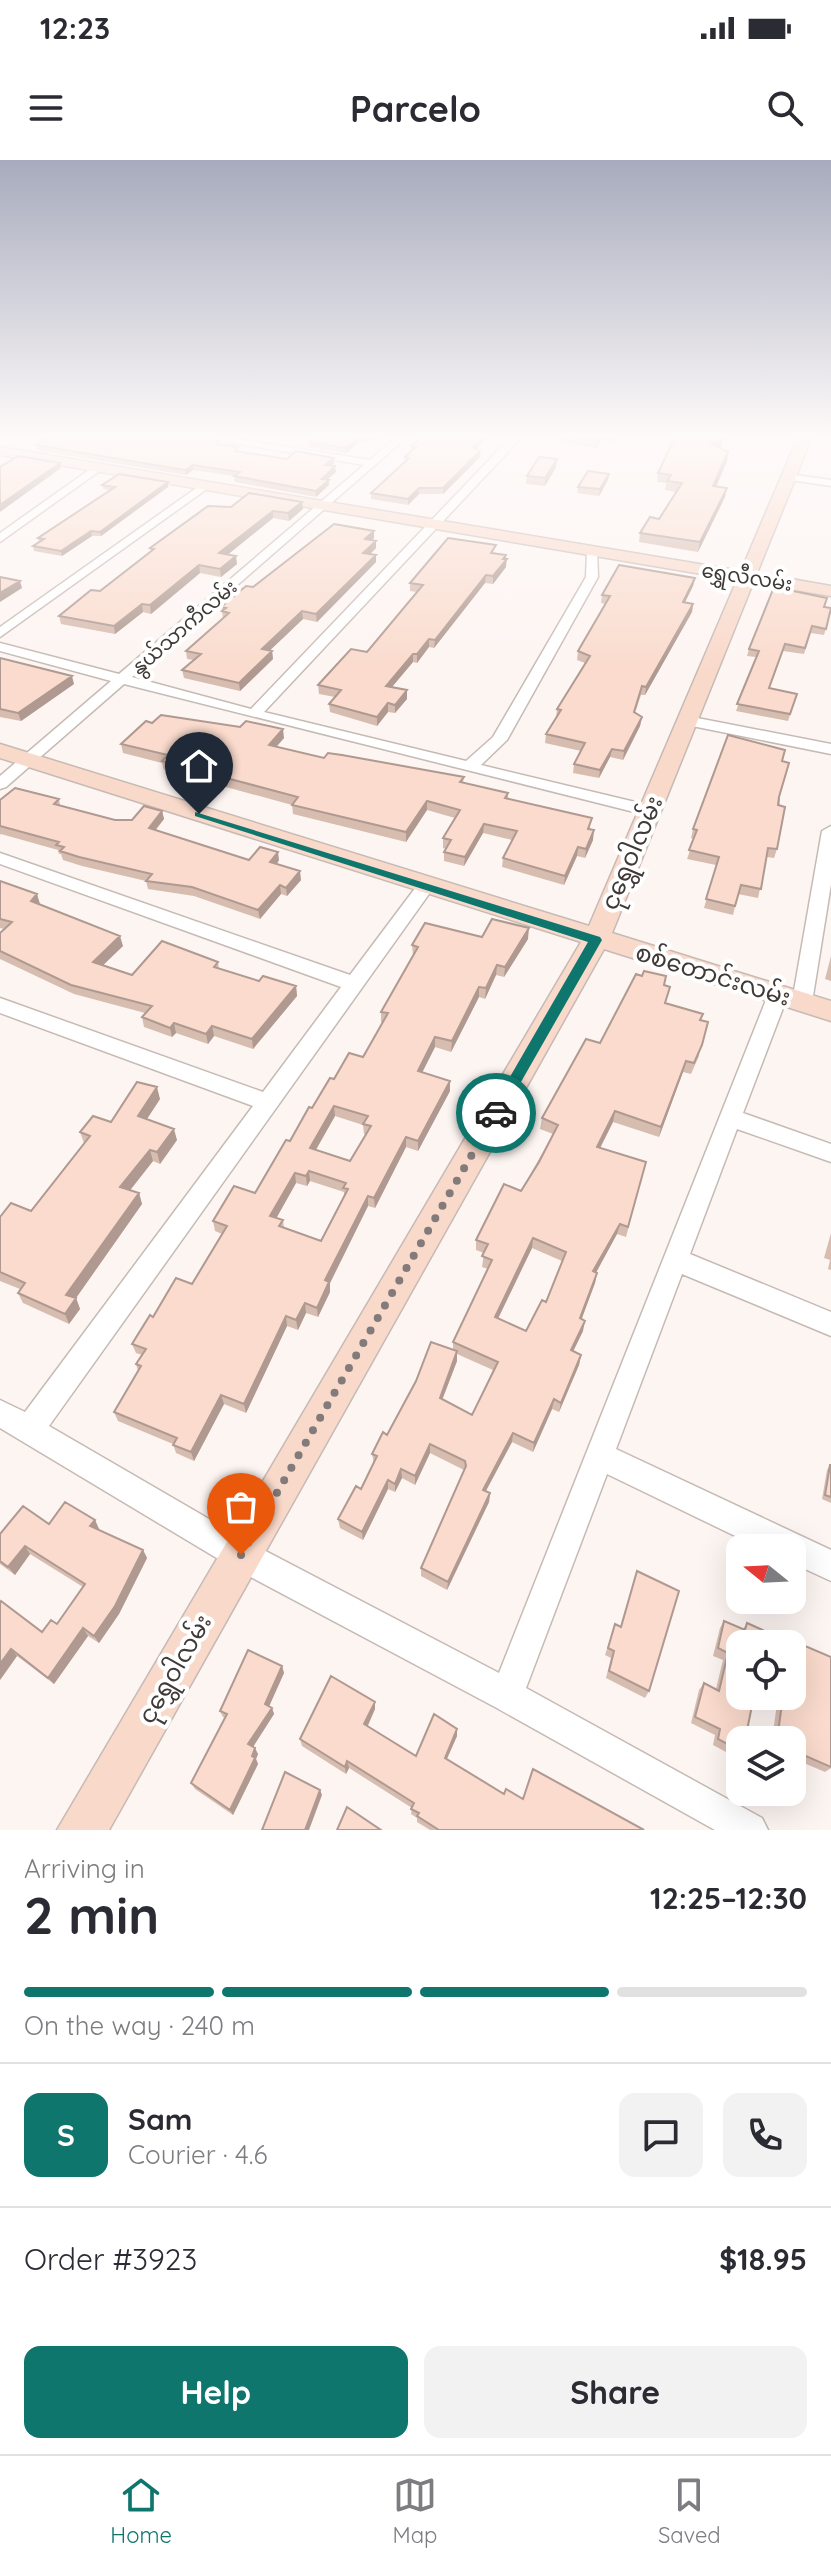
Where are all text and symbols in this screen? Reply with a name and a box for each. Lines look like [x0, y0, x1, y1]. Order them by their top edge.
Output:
text: 12:23 [40, 9, 110, 47]
icon: menu [24, 86, 68, 130]
text: Parcelo [350, 86, 481, 131]
icon: search [763, 86, 807, 130]
street label: ရွှေလီလမ်း [699, 556, 794, 600]
street label: နွယ်သာကီလမ်း [125, 573, 244, 682]
pin [165, 732, 233, 814]
icon: home [177, 744, 221, 788]
street label: ငုရွှေဝါလမ်း [594, 791, 673, 916]
street label: စစ်တောင်းလမ်း [632, 936, 794, 1012]
courier [456, 1073, 536, 1153]
icon: car [474, 1091, 518, 1135]
pin [207, 1473, 275, 1555]
icon: bag [219, 1485, 263, 1529]
north arrow [726, 1534, 806, 1614]
map controls [726, 1534, 806, 1806]
street label: ငုရွှေဝါလမ်း [131, 1609, 222, 1731]
button: locate [726, 1630, 806, 1710]
button: layers [726, 1726, 806, 1806]
text: Arriving in [24, 1852, 145, 1885]
text: 12:25–12:30 [650, 1879, 807, 1917]
text: 2 min [24, 1882, 159, 1947]
text: On the way · 240 m [24, 2009, 255, 2042]
button: chat [619, 2093, 703, 2177]
button: phone [723, 2093, 807, 2177]
text: Sam [128, 2100, 192, 2138]
text: S [57, 2116, 75, 2154]
text: Courier · 4.6 [128, 2138, 267, 2171]
text: Order #3923 [24, 2240, 197, 2278]
text: $18.95 [719, 2240, 807, 2278]
button: Help [24, 2346, 408, 2438]
button: Share [424, 2346, 807, 2438]
tab: Home [110, 2473, 172, 2549]
tab: Map [393, 2473, 437, 2549]
tab: Saved [658, 2473, 721, 2549]

